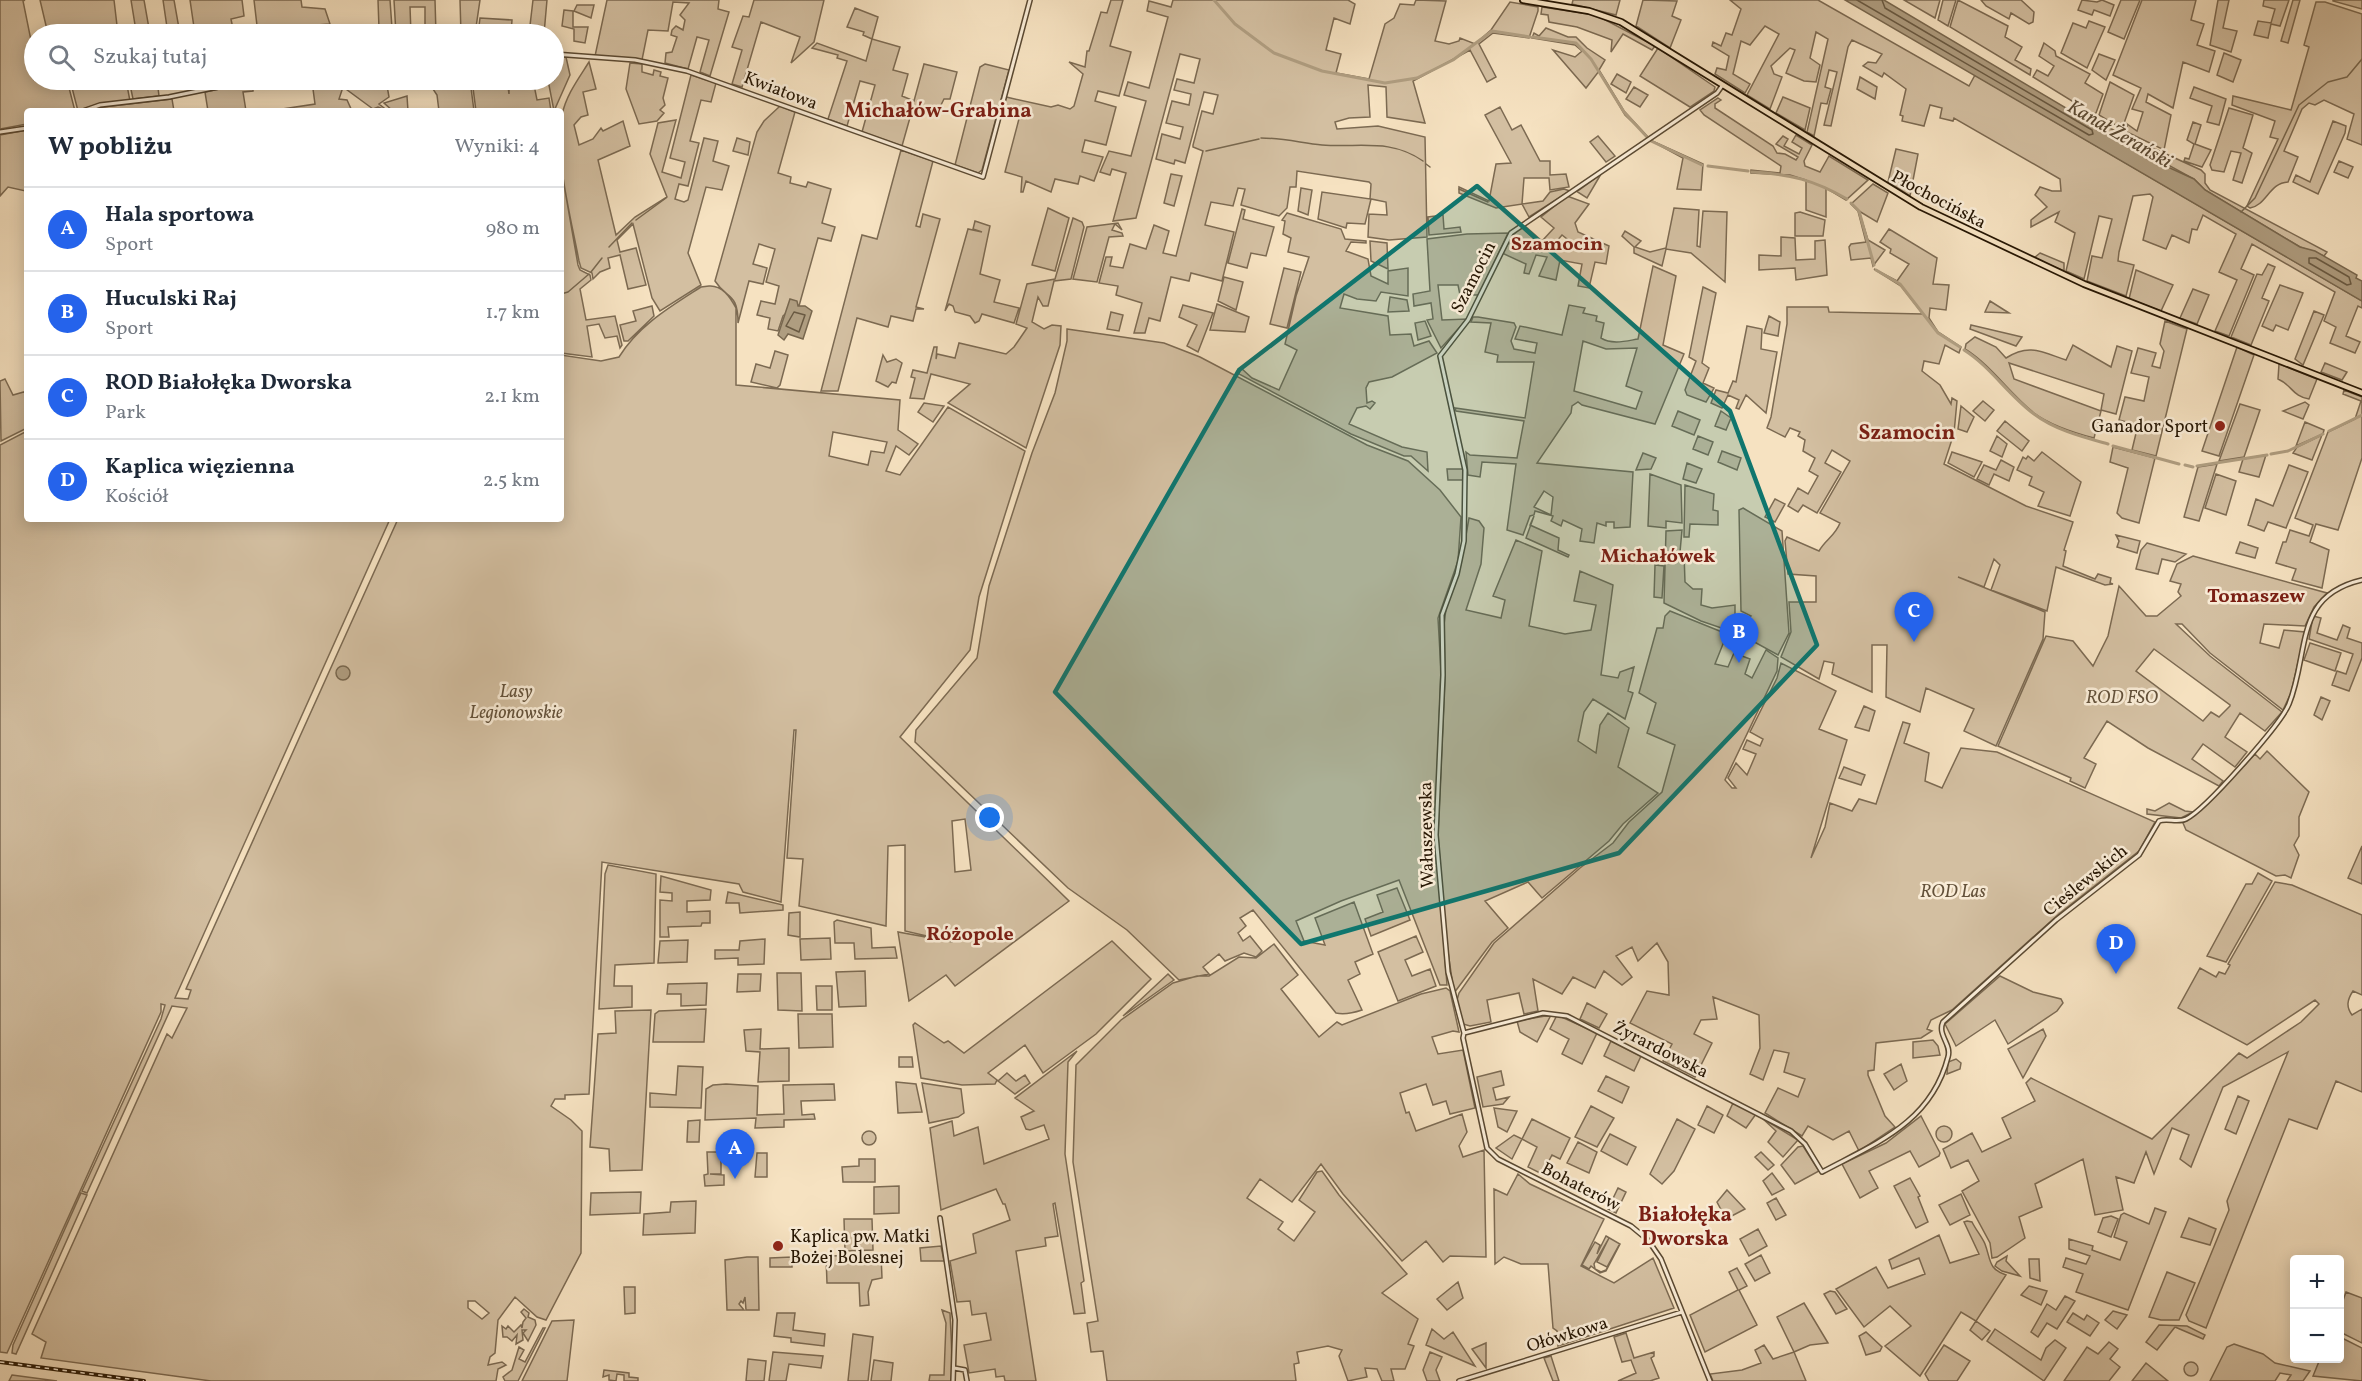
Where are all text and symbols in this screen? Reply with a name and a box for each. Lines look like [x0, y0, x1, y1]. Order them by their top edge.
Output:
search box [24, 24, 564, 90]
icon: search [45, 41, 78, 74]
text: Szukaj tutaj [93, 42, 207, 73]
street label: Kwiatowa [740, 66, 821, 117]
water label: Kanał Żerański [2061, 93, 2177, 177]
district label: Michałów-Grabina [844, 97, 1032, 126]
text: W pobliżu [48, 129, 172, 165]
text: Wyniki: 4 [454, 133, 540, 161]
street label: Płochocińska [1887, 165, 1990, 236]
text: Hala sportowa [105, 200, 254, 231]
text: A [60, 215, 75, 243]
text: 980 m [486, 215, 540, 243]
text: Sport [105, 231, 154, 259]
district label: Szamocin [1511, 231, 1603, 259]
street label: Szamocin [1446, 237, 1503, 318]
text: Huculski Raj [105, 284, 237, 315]
text: B [61, 299, 74, 327]
text: 1.7 km [486, 299, 540, 327]
text: Sport [105, 315, 154, 343]
text: ROD Białołęka Dworska [105, 368, 352, 399]
text: C [61, 383, 74, 411]
text: 2.1 km [484, 383, 540, 411]
text: Park [105, 399, 146, 427]
place label: Ganador Sport [2092, 415, 2208, 440]
district label: Szamocin [1859, 419, 1956, 448]
marker: Ganador Sport [2213, 419, 2227, 433]
text: Kaplica więzienna [105, 452, 295, 483]
text: D [60, 467, 75, 495]
text: 2.5 km [483, 467, 540, 495]
text: Kościół [105, 483, 168, 511]
district label: Michałówek [1601, 543, 1715, 571]
district label: Tomaszew [2207, 583, 2305, 611]
pin: C [1894, 592, 1934, 642]
pin: B [1720, 614, 1758, 663]
park label: Lasy Legionowskie [469, 680, 563, 726]
park label: ROD FSO [2086, 686, 2159, 711]
street label: Wałuszewska [1414, 781, 1441, 889]
your location [975, 803, 1004, 832]
street label: Cieślewskich [2038, 839, 2134, 923]
park label: ROD Las [1920, 880, 1986, 905]
district label: Różopole [926, 921, 1014, 949]
pin: D [2096, 924, 2136, 974]
street label: Żyrardowska [1608, 1016, 1712, 1085]
pin: A [716, 1130, 754, 1179]
street label: Bohaterów [1537, 1157, 1624, 1218]
district label: Białołęka Dworska [1638, 1201, 1732, 1254]
place label: Kaplica pw. Matki Bożej Bolesnej [790, 1225, 930, 1271]
marker: Kaplica pw. Matki Bożej Bolesnej [771, 1239, 785, 1253]
map controls [2290, 1255, 2344, 1363]
button: + [2290, 1255, 2344, 1309]
button: − [2290, 1309, 2344, 1363]
street label: Ołówkowa [1524, 1311, 1611, 1360]

